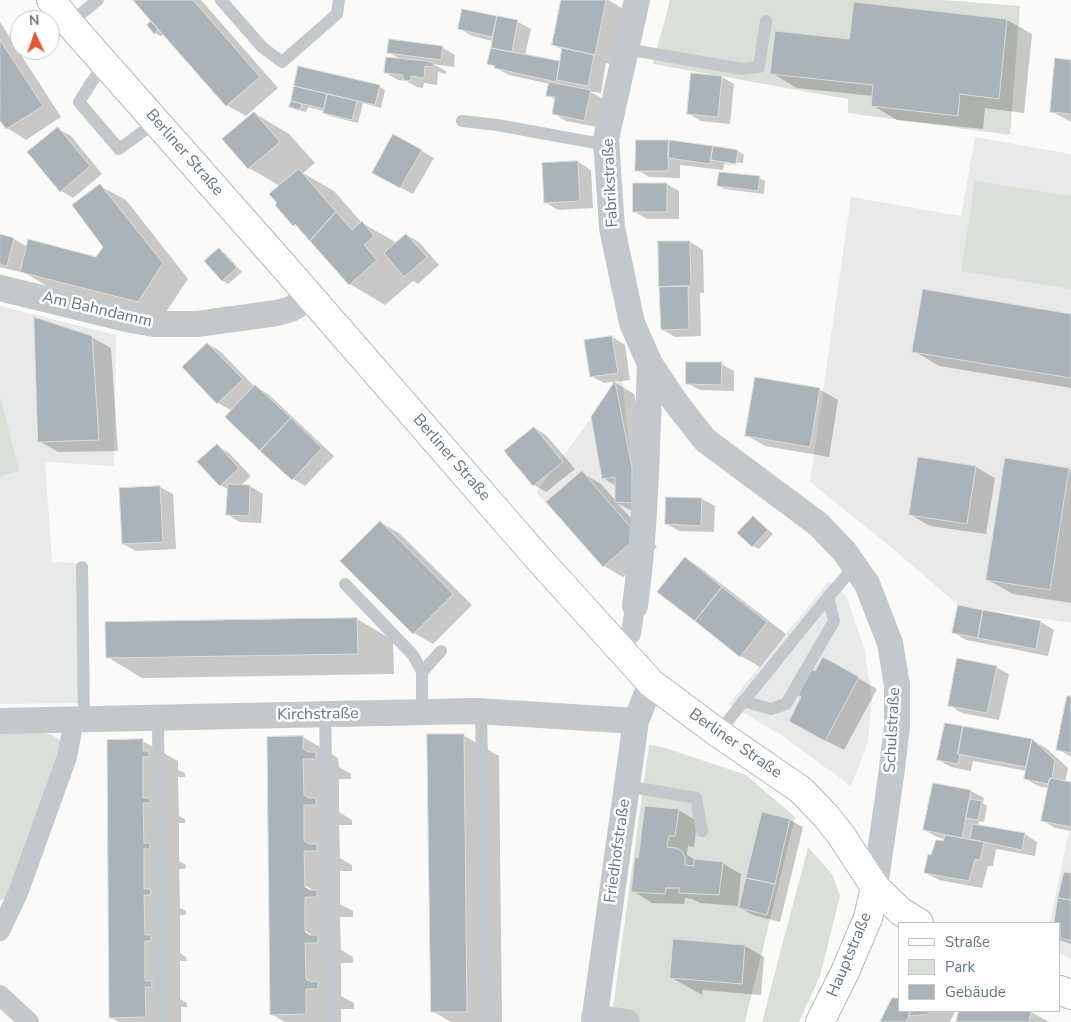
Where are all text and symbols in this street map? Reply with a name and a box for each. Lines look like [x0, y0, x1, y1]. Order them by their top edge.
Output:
north arrow [10, 10, 60, 60]
text: N [29, 11, 40, 30]
street label: Berliner Straße [141, 106, 227, 200]
street label: Fabrikstraße [599, 138, 623, 228]
street label: Am Bahndamm [40, 288, 154, 332]
street label: Berliner Straße [408, 411, 494, 505]
street label: Schulstraße [881, 687, 905, 773]
street label: Kirchstraße [277, 705, 359, 725]
street label: Berliner Straße [685, 705, 785, 783]
street label: Friedhofstraße [601, 798, 635, 904]
street label: Hauptstraße [824, 910, 876, 1000]
legend [898, 922, 1061, 1012]
text: Straße [945, 932, 990, 952]
text: Park [945, 957, 975, 977]
text: Gebäude [945, 982, 1006, 1002]

